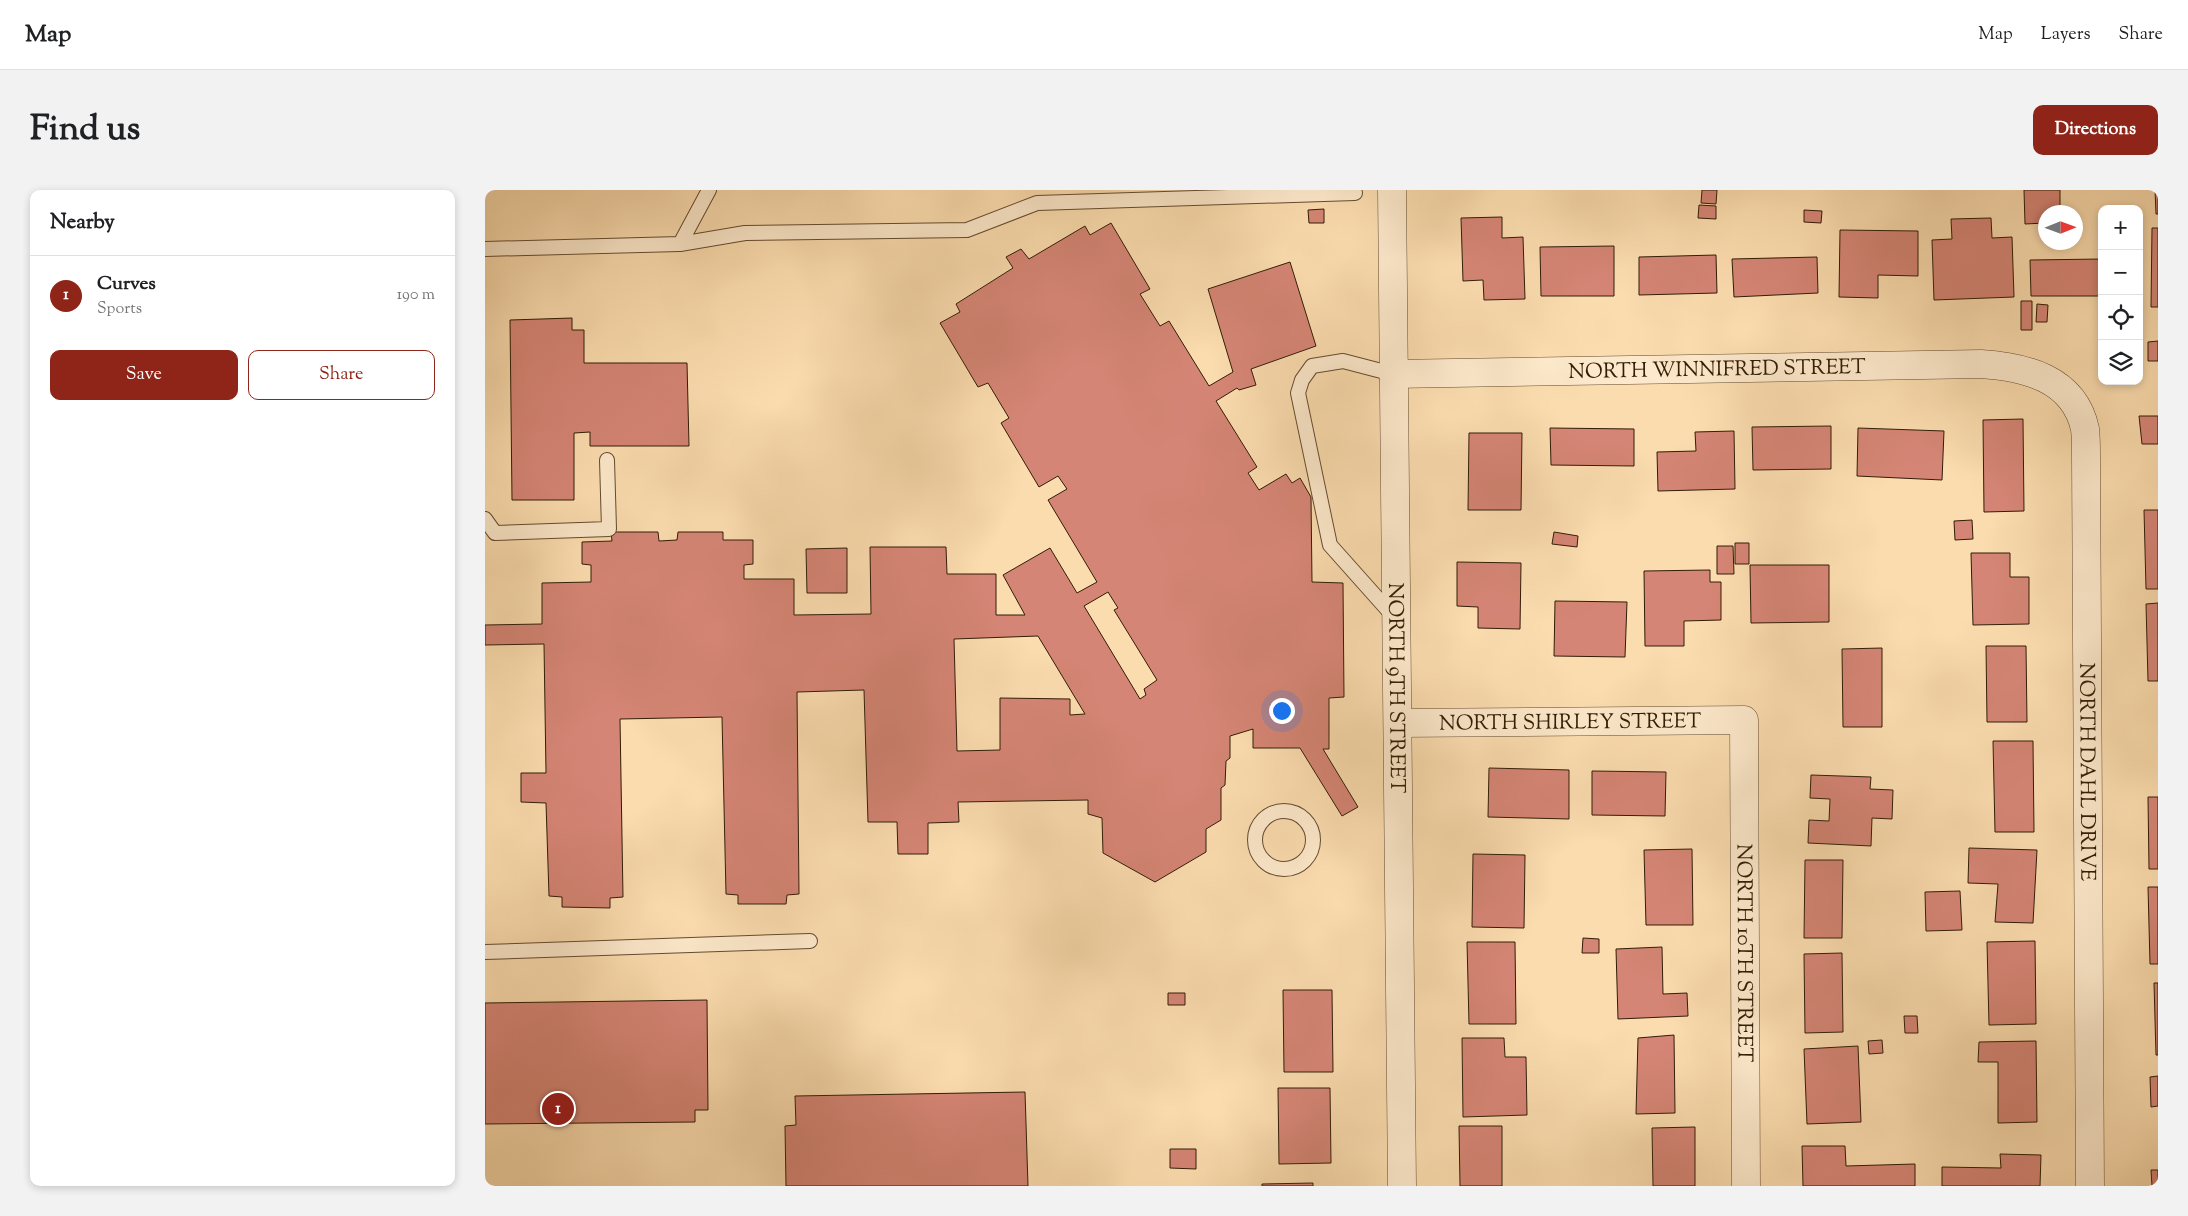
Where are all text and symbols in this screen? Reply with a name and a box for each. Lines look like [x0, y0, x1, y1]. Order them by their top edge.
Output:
text: Map [25, 18, 71, 52]
text: Map [1978, 22, 2013, 48]
text: Layers [2041, 22, 2091, 48]
text: Share [2119, 22, 2163, 48]
text: Find us [30, 105, 140, 156]
button: Directions [2033, 105, 2158, 155]
north arrow [2038, 205, 2083, 250]
map controls [2098, 205, 2143, 385]
button: + [2098, 205, 2143, 250]
text: Nearby [50, 208, 115, 238]
button: − [2098, 250, 2143, 295]
text: Curves [97, 271, 156, 298]
text: 1 [63, 284, 69, 307]
text: 190 m [397, 284, 435, 307]
button: locate [2098, 295, 2143, 340]
text: Sports [97, 298, 142, 321]
button: layers [2098, 340, 2143, 385]
button: Save [50, 350, 238, 400]
button: Share [248, 350, 435, 400]
street label: NORTH WINNIFRED STREET [1568, 353, 1866, 388]
street label: NORTH 9TH STREET [1379, 583, 1411, 794]
street label: NORTH DAHL DRIVE [2070, 663, 2101, 882]
your location [1269, 698, 1295, 724]
street label: NORTH SHIRLEY STREET [1439, 707, 1701, 740]
street label: NORTH 10TH STREET [1728, 844, 1758, 1062]
pin: 1 [542, 1090, 574, 1128]

